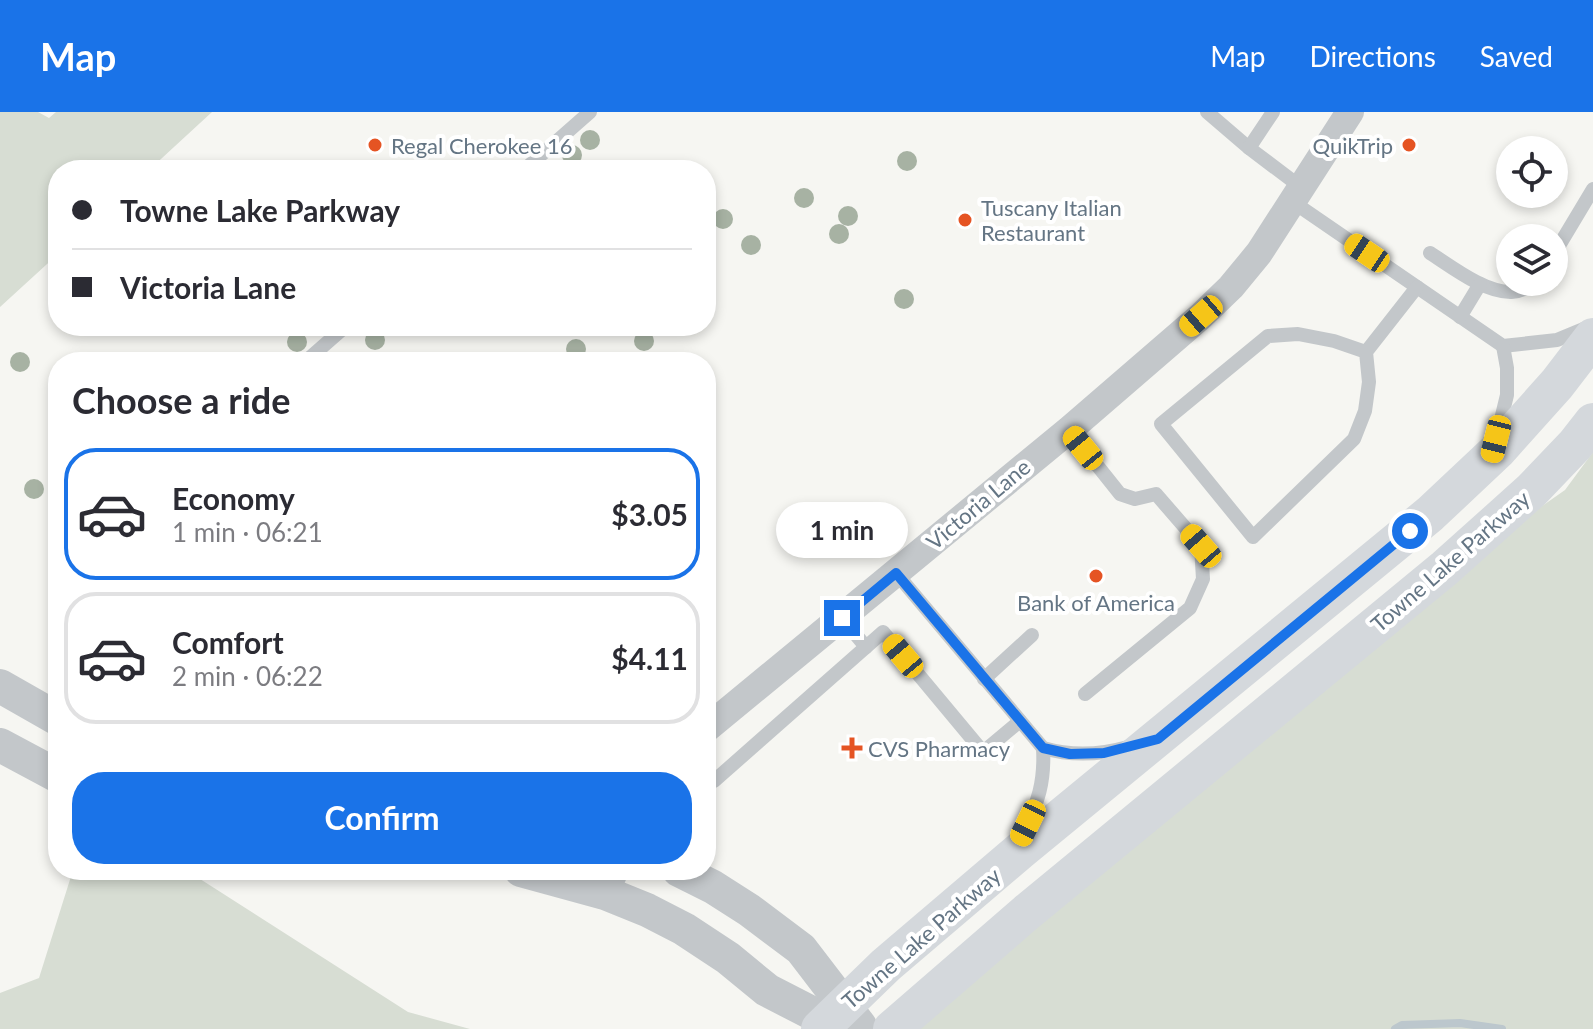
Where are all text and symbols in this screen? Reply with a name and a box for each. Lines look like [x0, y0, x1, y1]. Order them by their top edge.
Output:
text: Map [40, 33, 116, 79]
text: Map [1210, 39, 1265, 73]
text: Directions [1309, 39, 1436, 73]
text: Saved [1480, 39, 1553, 73]
place label: Regal Cherokee 16 [391, 132, 572, 159]
place label: QuikTrip [1313, 132, 1393, 159]
marker: Regal Cherokee 16 [366, 136, 384, 154]
marker: QuikTrip [1400, 136, 1418, 154]
map controls [1496, 136, 1568, 296]
button: locate [1496, 136, 1568, 208]
text: Towne Lake Parkway [120, 192, 400, 228]
place label: Tuscany Italian Restaurant [981, 194, 1122, 246]
marker: Tuscany Italian Restaurant [956, 211, 974, 229]
button: layers [1496, 224, 1568, 296]
car [1340, 230, 1394, 276]
text: Victoria Lane [120, 269, 296, 305]
car [1175, 291, 1227, 341]
text: Choose a ride [72, 378, 291, 422]
car [1479, 413, 1513, 465]
car [1059, 422, 1107, 474]
street label: Victoria Lane [921, 453, 1035, 555]
icon: car [76, 478, 148, 550]
text: Economy [172, 480, 295, 516]
street label: Towne Lake Parkway [1365, 484, 1535, 637]
text: $3.05 [611, 496, 688, 532]
callout: 1 min [776, 502, 908, 558]
route start [1392, 513, 1428, 549]
text: 1 min [810, 514, 874, 546]
text: 1 min · 06:21 [172, 516, 323, 548]
car [1176, 520, 1226, 572]
marker: Bank of America [1087, 567, 1105, 585]
place label: Bank of America [1017, 589, 1175, 616]
route end [824, 600, 860, 636]
icon: car [76, 622, 148, 694]
text: Comfort [172, 624, 284, 660]
car [878, 630, 928, 682]
text: $4.11 [611, 640, 688, 676]
text: 2 min · 06:22 [172, 660, 323, 692]
place label: CVS Pharmacy [868, 735, 1011, 762]
marker: CVS Pharmacy [843, 739, 861, 757]
button: Confirm [72, 772, 692, 864]
car [1007, 796, 1049, 850]
street label: Towne Lake Parkway [836, 861, 1006, 1014]

